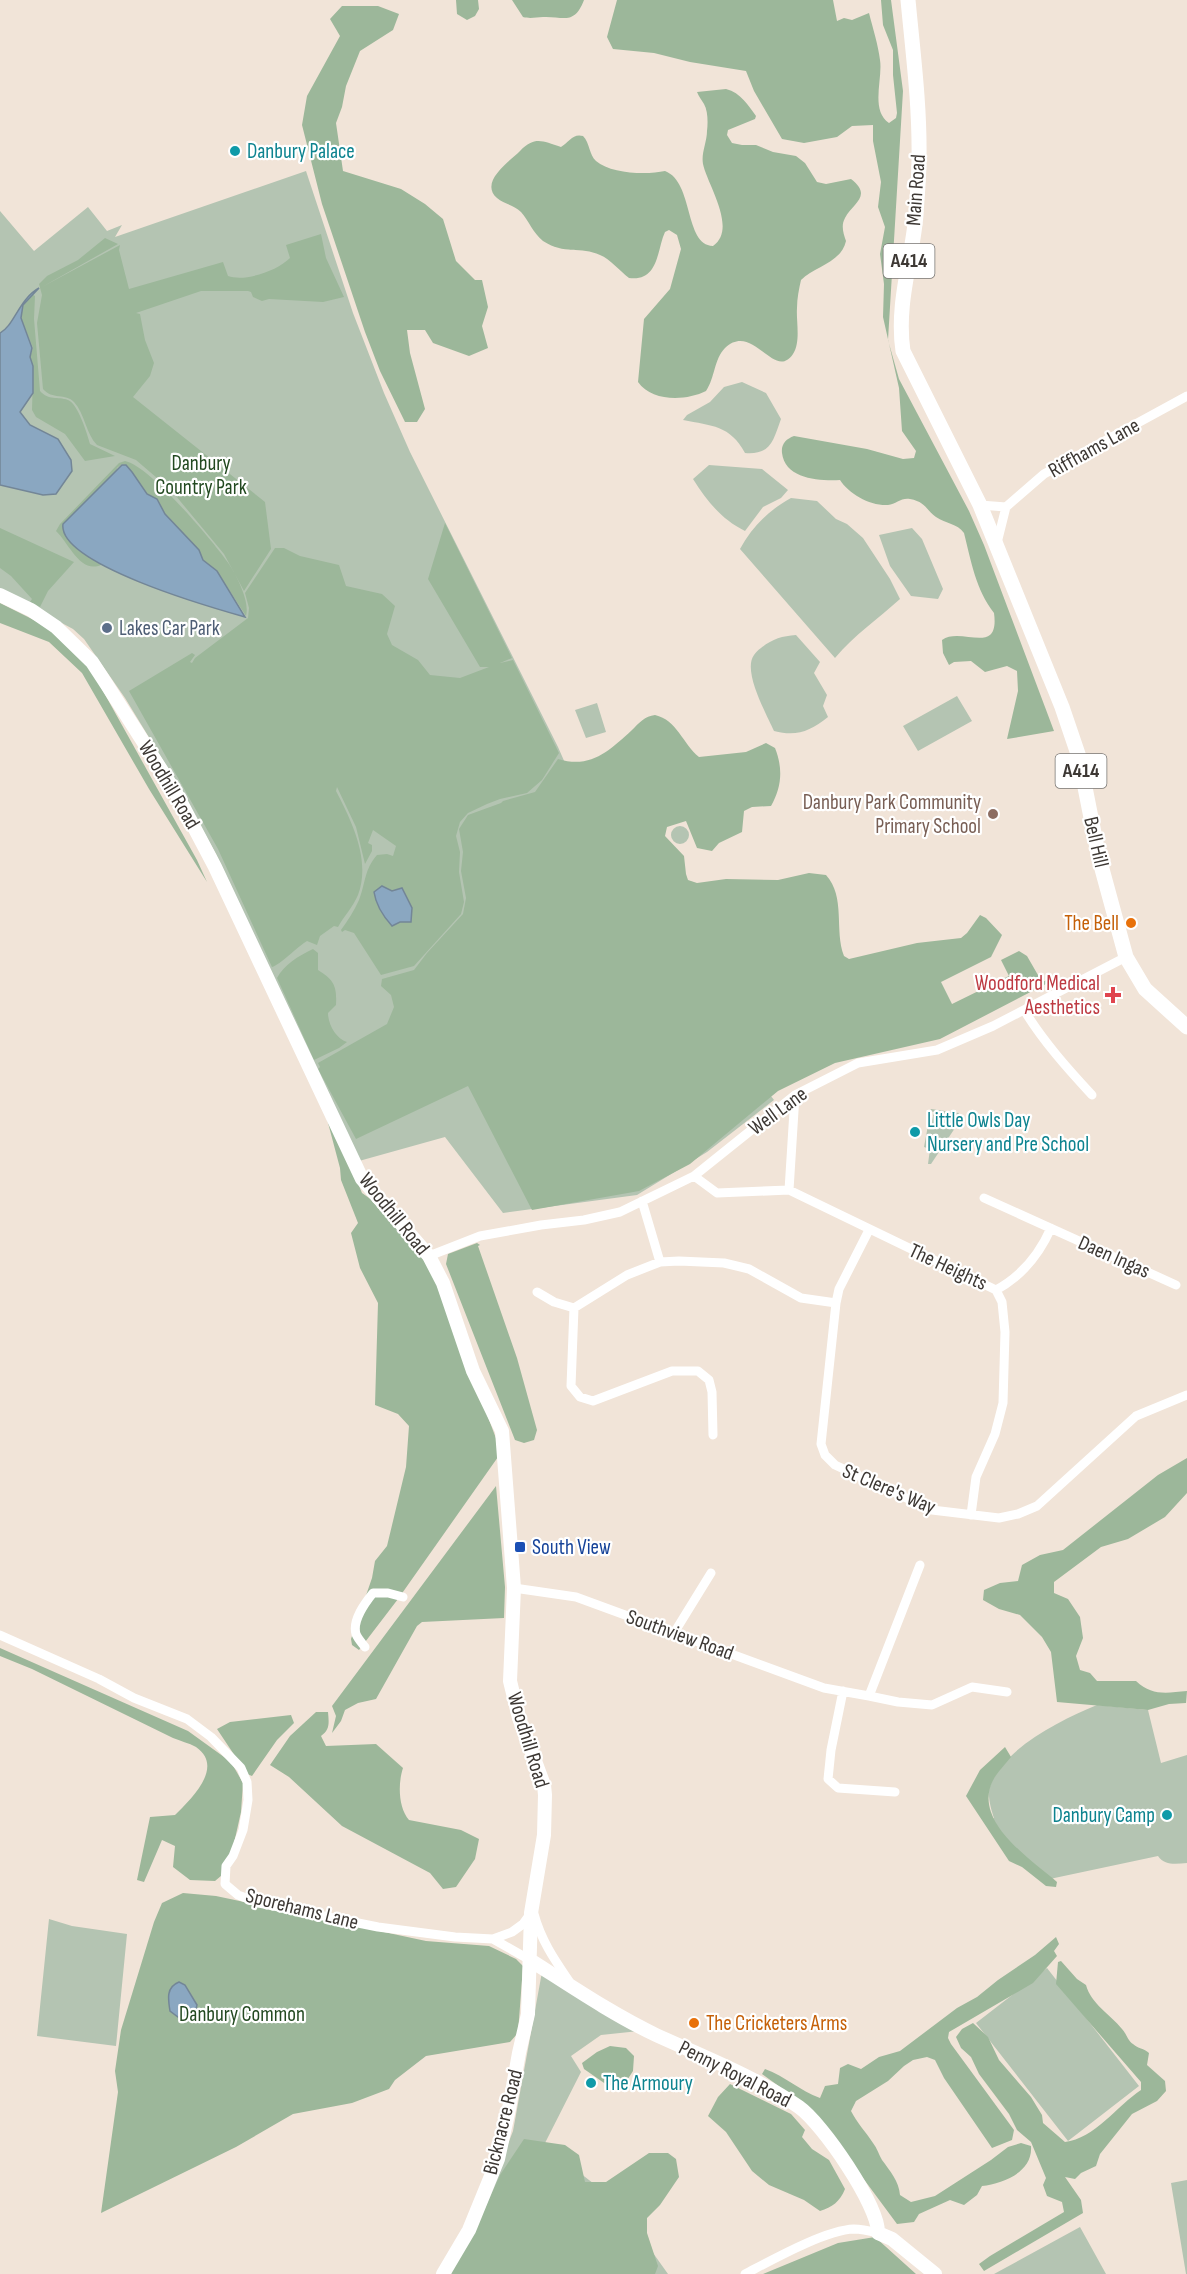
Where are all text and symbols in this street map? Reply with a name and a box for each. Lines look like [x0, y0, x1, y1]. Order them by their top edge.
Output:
place label: Danbury Palace [247, 139, 355, 164]
marker: Danbury Palace [228, 144, 242, 158]
street label: Main Road [901, 153, 931, 227]
road number: A414 [884, 244, 934, 278]
street label: Riffhams Lane [1044, 413, 1144, 483]
park label: Danbury Country Park [155, 451, 247, 500]
place label: Lakes Car Park [119, 616, 220, 641]
marker: Lakes Car Park [100, 621, 114, 635]
street label: Woodhill Road [133, 736, 205, 834]
road number: A414 [1056, 754, 1106, 788]
place label: Danbury Park Community Primary School [803, 790, 981, 839]
marker: Danbury Park Community Primary School [986, 807, 1000, 821]
street label: Bell Hill [1078, 814, 1114, 870]
place label: The Bell [1064, 911, 1119, 936]
marker: The Bell [1124, 916, 1138, 930]
place label: Woodford Medical Aesthetics [975, 971, 1100, 1020]
marker: Woodford Medical Aesthetics [1104, 986, 1122, 1004]
street label: Well Lane [744, 1081, 812, 1141]
place label: Little Owls Day Nursery and Pre School [927, 1108, 1089, 1157]
marker: Little Owls Day Nursery and Pre School [908, 1125, 922, 1139]
street label: Woodhill Road [353, 1168, 435, 1260]
street label: Daen Ingas [1074, 1230, 1154, 1284]
street label: The Heights [905, 1238, 991, 1296]
street label: St Clere's Way [839, 1458, 939, 1520]
place label: South View [532, 1535, 611, 1560]
marker: South View [513, 1540, 527, 1554]
street label: Southview Road [623, 1604, 737, 1666]
street label: Woodhill Road [502, 1689, 554, 1791]
place label: Danbury Camp [1053, 1803, 1155, 1828]
marker: Danbury Camp [1160, 1808, 1174, 1822]
street label: Sporehams Lane [243, 1883, 361, 1935]
park label: Danbury Common [179, 2002, 305, 2027]
place label: The Cricketers Arms [706, 2011, 847, 2036]
marker: The Cricketers Arms [687, 2016, 701, 2030]
street label: Penny Royal Road [675, 2035, 795, 2113]
street label: Bicknacre Road [478, 2067, 528, 2177]
place label: The Armoury [603, 2071, 693, 2096]
marker: The Armoury [584, 2076, 598, 2090]

